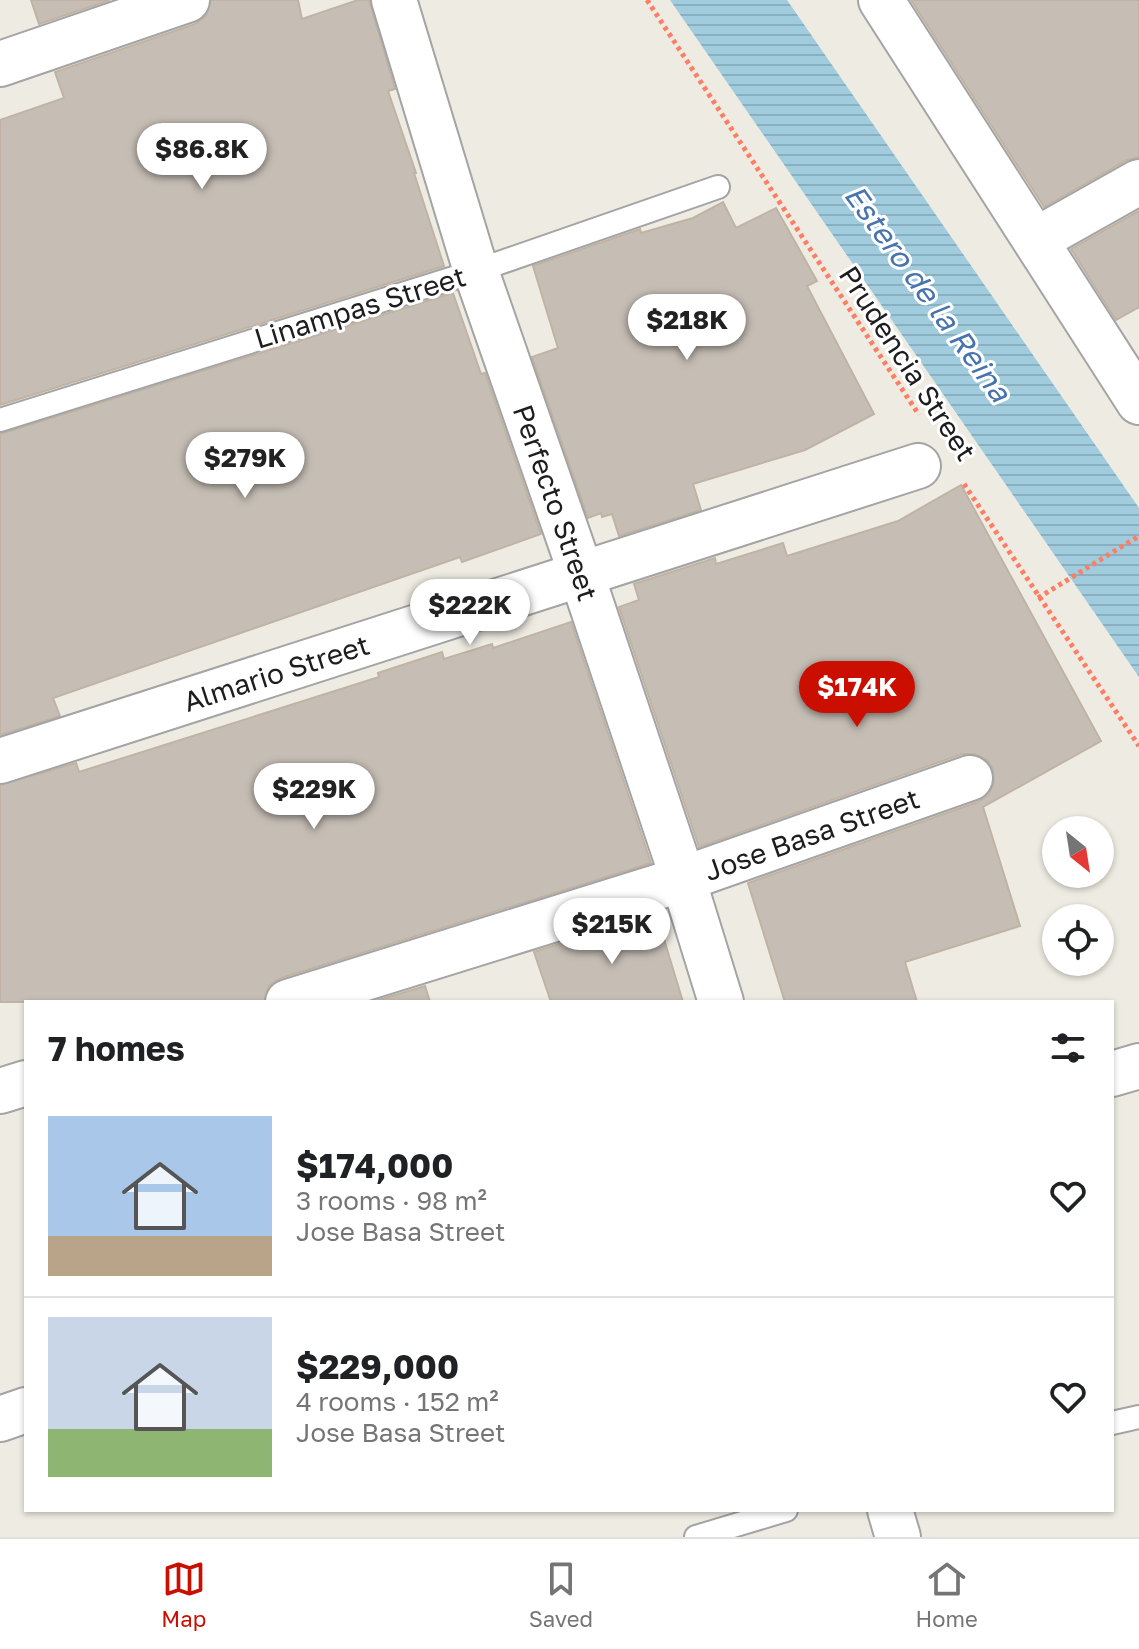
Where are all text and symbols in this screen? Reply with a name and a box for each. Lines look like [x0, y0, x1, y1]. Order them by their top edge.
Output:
pin: $86.8K [137, 123, 267, 191]
text: $86.8K [155, 133, 249, 164]
water label: Estero de la Reina [837, 178, 1019, 409]
street label: Linampas Street [250, 259, 470, 355]
street label: Prudencia Street [833, 260, 983, 466]
pin: $218K [631, 294, 743, 362]
text: $218K [646, 304, 728, 335]
street label: Perfecto Street [507, 400, 605, 605]
pin: $279K [189, 432, 301, 500]
text: $279K [204, 442, 286, 473]
pin: $222K [414, 579, 526, 647]
text: $222K [428, 589, 512, 620]
street label: Almario Street [179, 627, 373, 718]
pin: $174K [801, 661, 913, 729]
text: $174K [817, 671, 897, 702]
pin: $229K [258, 763, 370, 831]
text: $229K [272, 773, 356, 804]
street label: Jose Basa Street [700, 781, 923, 887]
north arrow [1042, 816, 1114, 888]
map controls [1042, 816, 1114, 976]
pin: $215K [556, 898, 668, 966]
button: locate [1042, 904, 1114, 976]
text: $215K [571, 908, 653, 939]
icon: filters [1046, 1026, 1090, 1070]
text: 7 homes [48, 1028, 185, 1068]
text: $174,000 [296, 1145, 453, 1185]
icon: home [112, 1148, 208, 1244]
icon: heart [1046, 1174, 1090, 1218]
text: 3 rooms · 98 m² [296, 1185, 487, 1216]
text: Jose Basa Street [296, 1216, 505, 1247]
text: $229,000 [296, 1346, 459, 1386]
icon: home [112, 1349, 208, 1445]
icon: heart [1046, 1375, 1090, 1419]
text: 4 rooms · 152 m² [296, 1386, 499, 1417]
text: Jose Basa Street [296, 1417, 505, 1448]
tab: Map [161, 1557, 206, 1632]
tab: Saved [529, 1557, 593, 1632]
tab: Home [916, 1557, 978, 1632]

